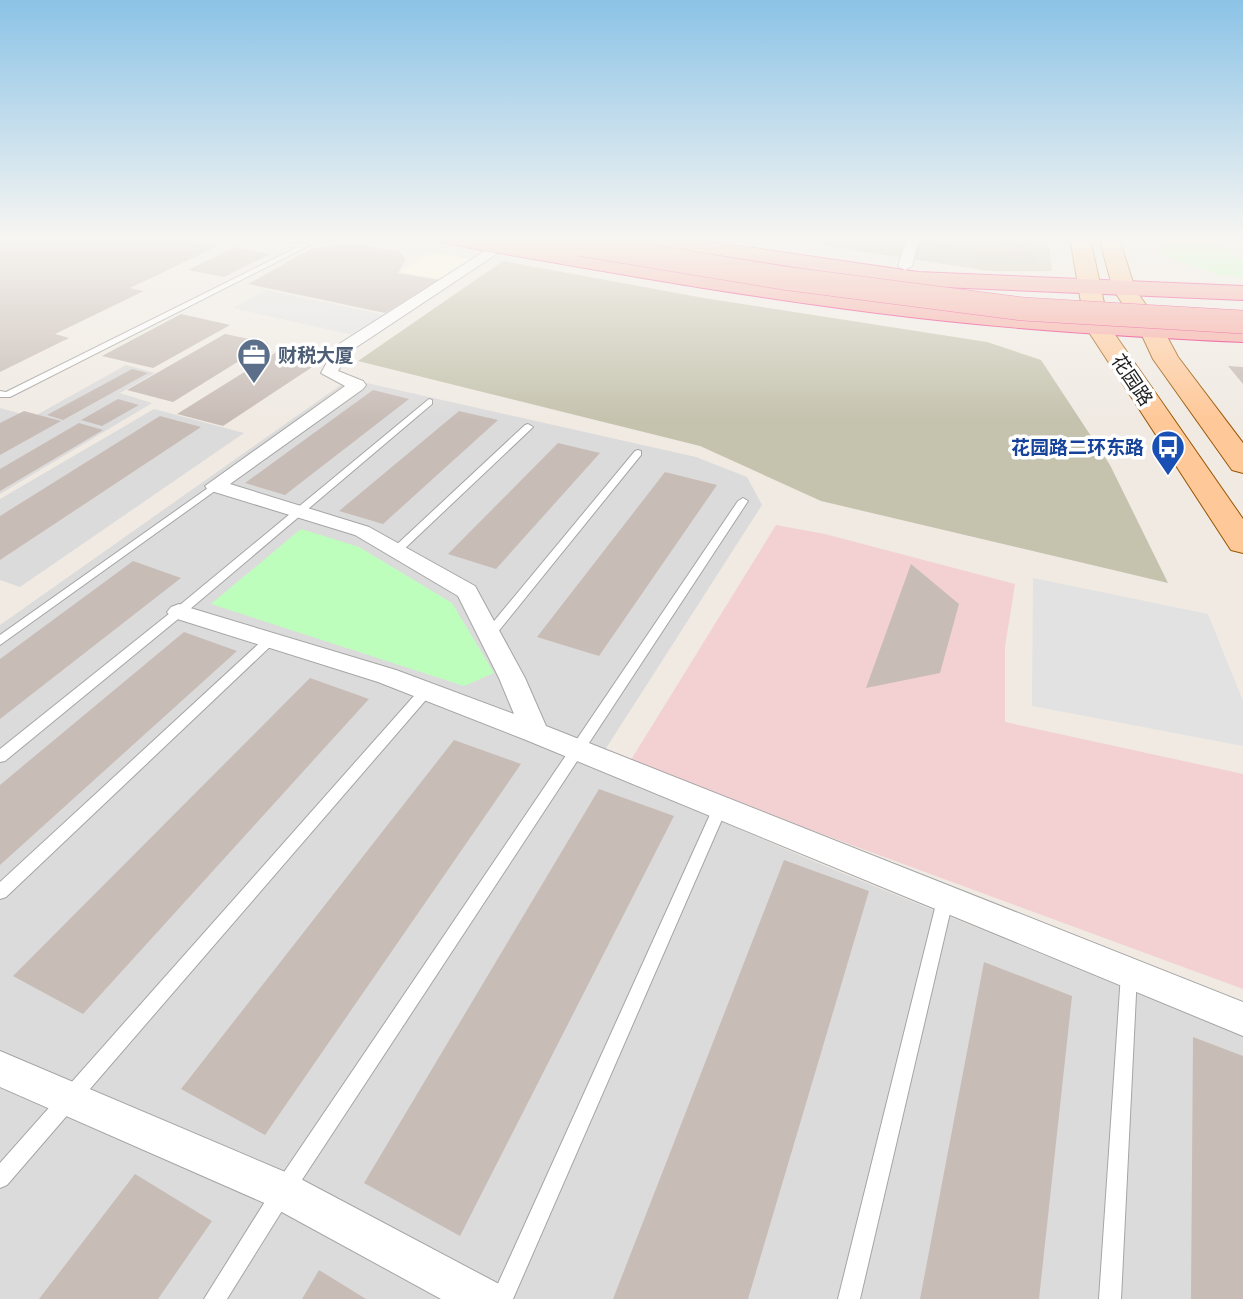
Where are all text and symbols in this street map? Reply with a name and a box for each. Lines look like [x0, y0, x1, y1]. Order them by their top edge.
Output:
office icon: 财税大厦 [235, 336, 273, 385]
place label: 财税大厦 [278, 344, 354, 367]
street label: 花园路 [1107, 350, 1157, 410]
bus stop icon: 花园路二环东路 [1149, 428, 1187, 477]
place label: 花园路二环东路 [1011, 436, 1144, 459]

